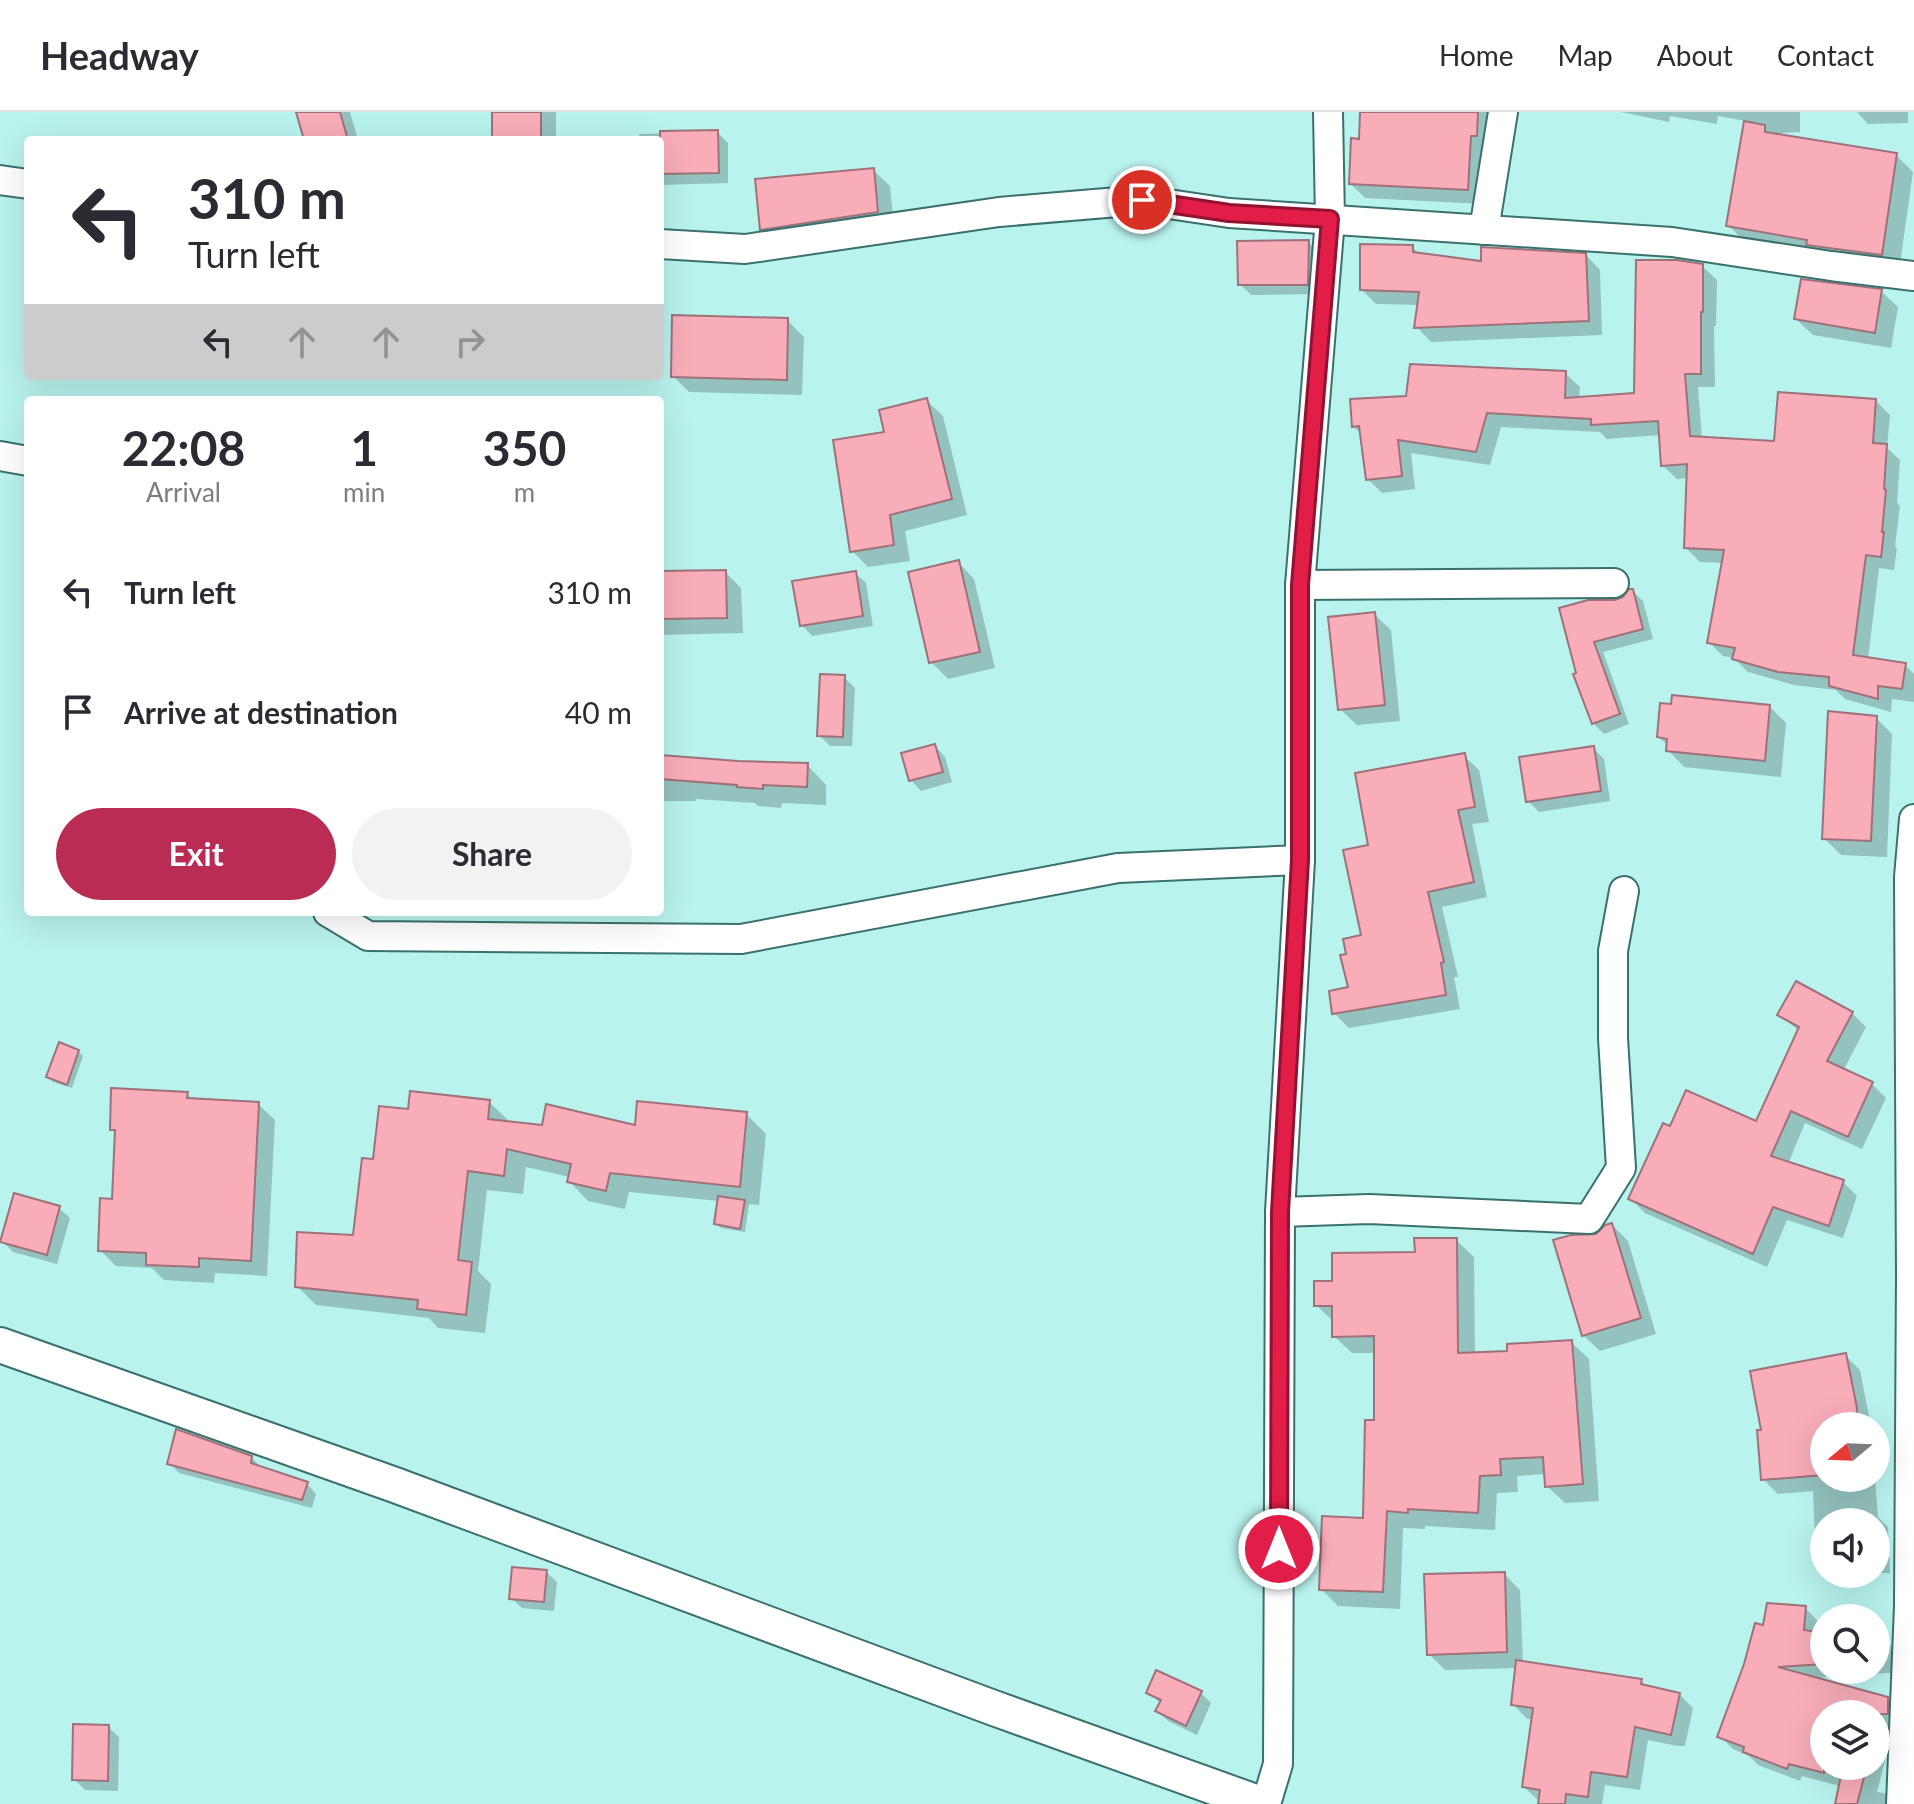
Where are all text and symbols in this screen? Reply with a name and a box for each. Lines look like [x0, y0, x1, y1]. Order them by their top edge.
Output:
text: Headway [40, 32, 199, 78]
text: Home [1439, 38, 1514, 72]
text: Map [1558, 38, 1613, 72]
text: About [1657, 38, 1733, 72]
text: Contact [1777, 38, 1874, 72]
text: 310 m [188, 164, 346, 231]
pin [1108, 166, 1176, 234]
icon: left [56, 168, 160, 272]
icon: arrive [1120, 178, 1164, 222]
text: Turn left [188, 232, 320, 276]
icon: left [196, 320, 240, 364]
icon: ahead [280, 320, 324, 364]
icon: ahead [364, 320, 408, 364]
icon: right [448, 320, 492, 364]
text: 22:08 [122, 419, 245, 476]
text: 1 [350, 419, 378, 476]
text: 350 [483, 419, 566, 476]
text: Arrival [146, 476, 221, 508]
text: min [343, 476, 385, 508]
text: m [514, 476, 535, 508]
icon: left [56, 570, 100, 614]
text: Turn left [124, 574, 236, 610]
text: 310 m [547, 574, 632, 610]
icon: arrive [56, 690, 100, 734]
text: Arrive at destination [124, 694, 398, 730]
text: 40 m [565, 694, 632, 730]
button: Exit [56, 808, 336, 900]
button: Share [352, 808, 632, 900]
north arrow [1810, 1412, 1890, 1492]
map controls [1810, 1412, 1890, 1780]
position arrow [1237, 1507, 1321, 1591]
button: sound [1810, 1508, 1890, 1588]
button: search [1810, 1604, 1890, 1684]
button: layers [1810, 1700, 1890, 1780]

